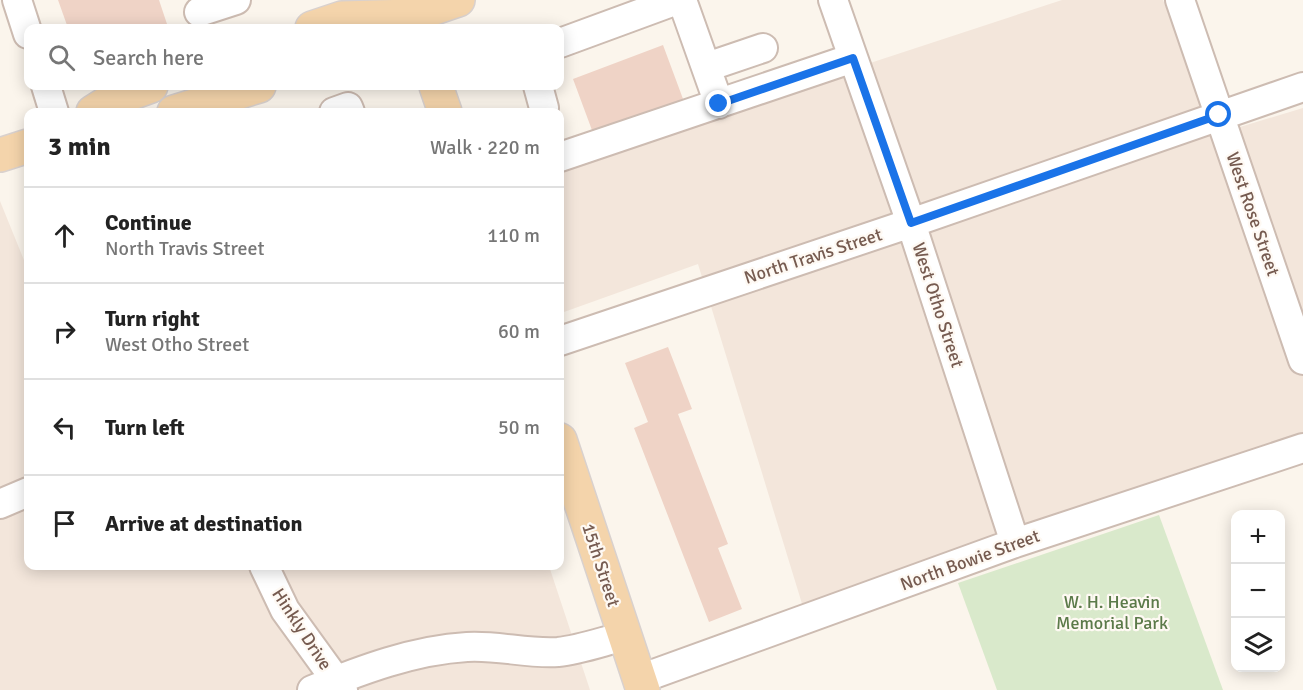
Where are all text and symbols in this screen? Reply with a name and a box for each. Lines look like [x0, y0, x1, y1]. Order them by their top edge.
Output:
search box [24, 24, 564, 90]
icon: search [45, 41, 78, 74]
text: Search here [93, 44, 204, 71]
route end [705, 90, 731, 116]
route start [1205, 101, 1231, 127]
text: 3 min [48, 131, 111, 163]
text: Walk · 220 m [430, 135, 540, 160]
street label: West Rose Street [1222, 149, 1284, 279]
text: Continue [105, 209, 192, 236]
icon: ahead [48, 219, 81, 252]
text: 110 m [487, 223, 540, 248]
street label: North Travis Street [741, 223, 885, 289]
text: North Travis Street [105, 236, 265, 261]
street label: West Otho Street [907, 240, 969, 370]
text: Turn right [105, 305, 200, 332]
icon: right [48, 315, 81, 348]
text: 60 m [498, 319, 540, 344]
text: West Otho Street [105, 332, 249, 357]
icon: left [48, 411, 81, 444]
text: Turn left [105, 414, 185, 441]
text: 50 m [498, 415, 540, 440]
icon: arrive [48, 507, 81, 540]
text: Arrive at destination [105, 510, 302, 537]
map controls [1231, 510, 1285, 672]
button: + [1231, 510, 1285, 564]
street label: 15th Street [577, 521, 625, 609]
street label: North Bowie Street [897, 525, 1043, 595]
button: − [1231, 564, 1285, 618]
street label: Hinkly Drive [267, 584, 337, 674]
park label: W. H. Heavin Memorial Park [1056, 591, 1168, 634]
button: layers [1231, 618, 1285, 672]

